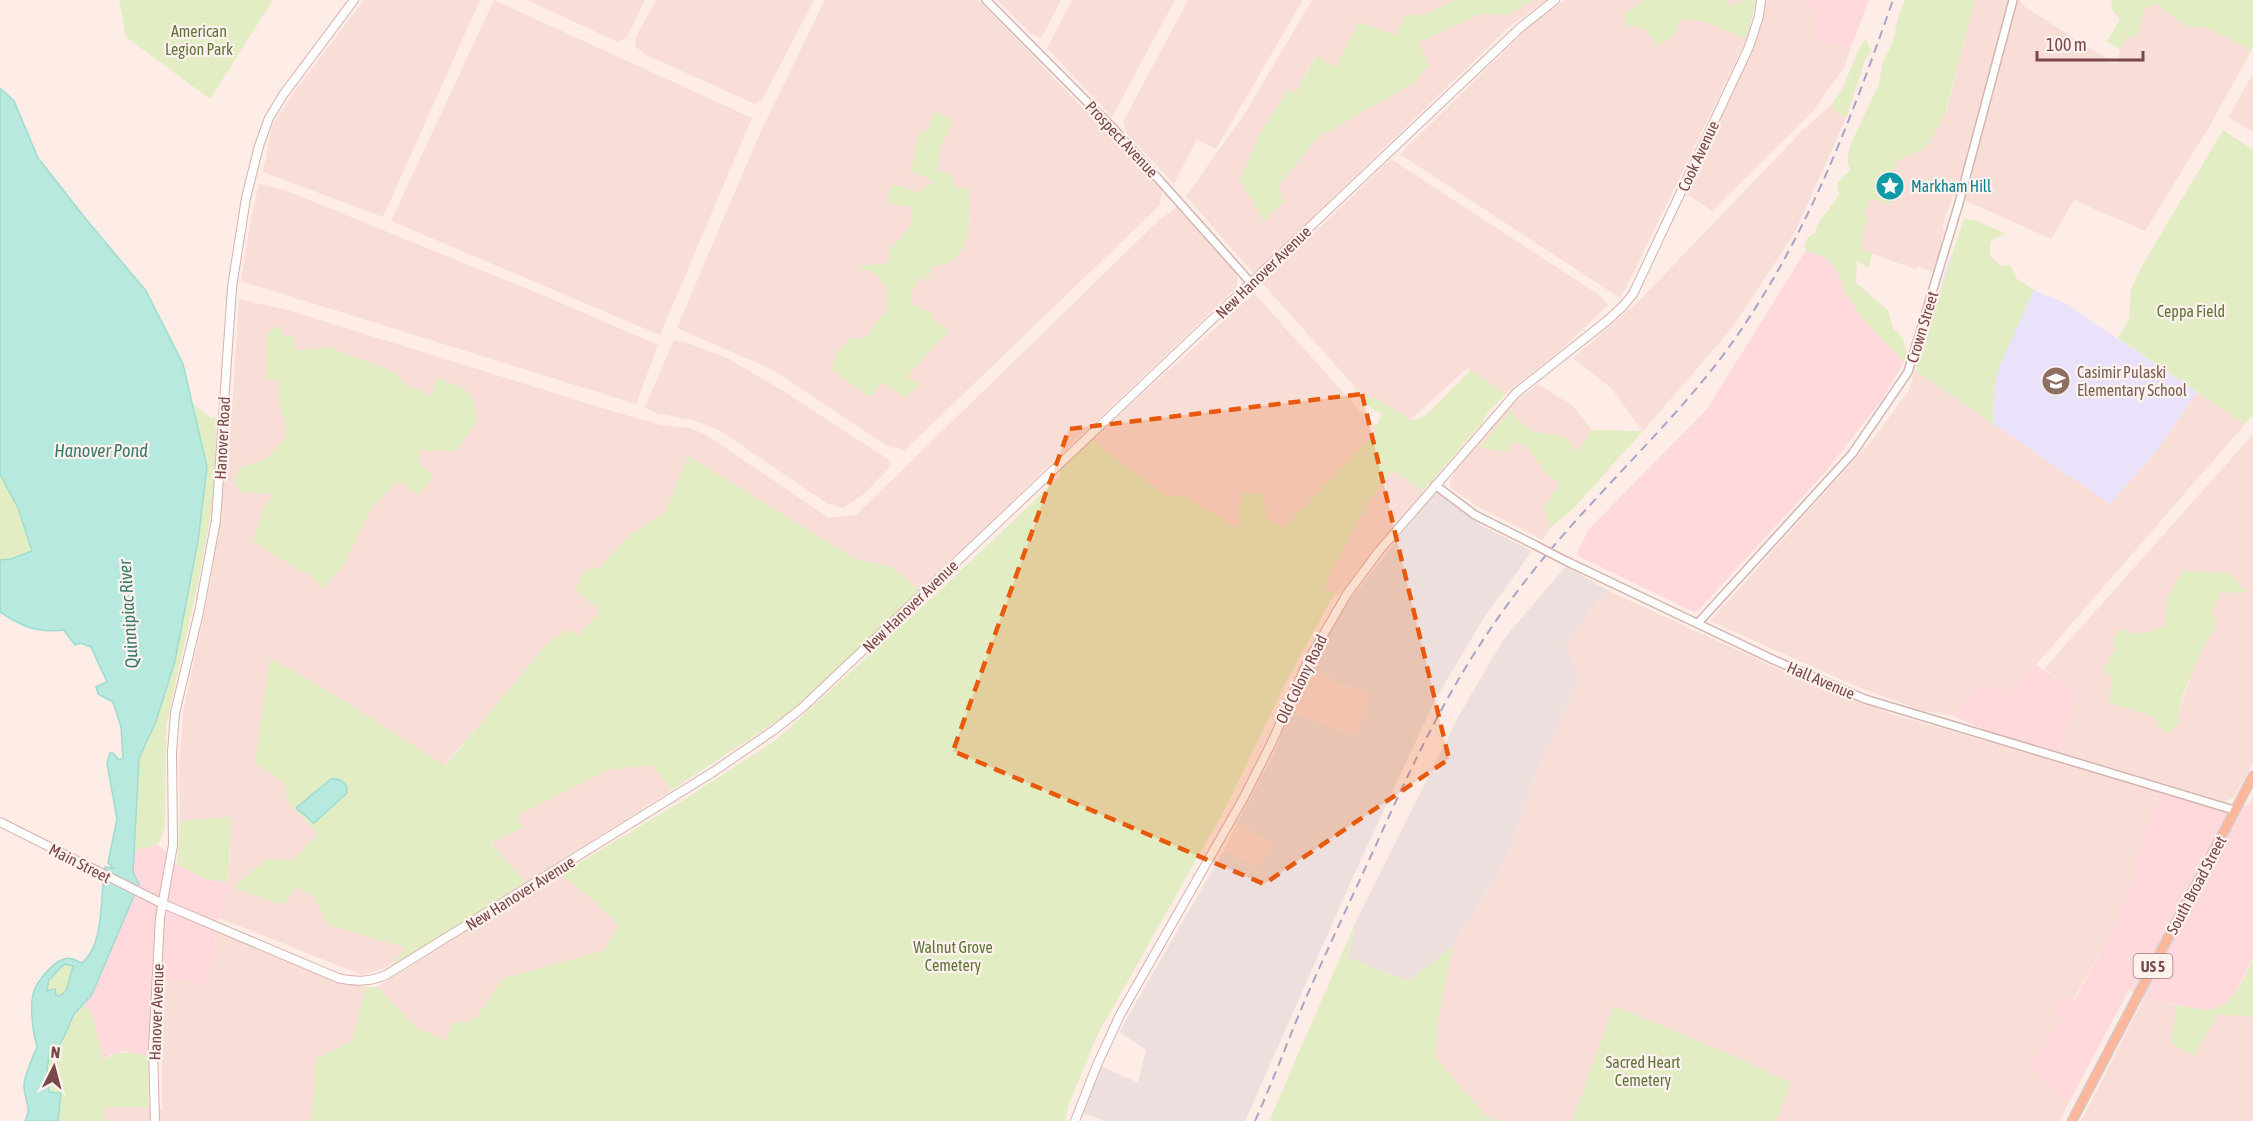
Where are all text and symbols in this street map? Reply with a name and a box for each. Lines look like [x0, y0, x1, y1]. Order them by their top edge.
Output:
park label: American Legion Park [165, 22, 233, 59]
scale bar [2037, 24, 2144, 62]
text: 100 m [2046, 34, 2087, 55]
street label: Prospect Avenue [1081, 97, 1162, 181]
street label: Cook Avenue [1674, 118, 1722, 194]
place icon: Markham Hill [1874, 170, 1906, 202]
place label: Markham Hill [1911, 177, 1992, 195]
street label: New Hanover Avenue [1212, 222, 1314, 322]
street label: Crown Street [1903, 289, 1942, 365]
park label: Ceppa Field [2157, 302, 2225, 321]
place label: Casimir Pulaski Elementary School [2077, 363, 2188, 400]
school or university icon: Casimir Pulaski Elementary School [2040, 365, 2072, 397]
street label: Hanover Road [211, 396, 233, 480]
water label: Hanover Pond [54, 440, 148, 461]
street label: New Hanover Avenue [859, 556, 961, 656]
water label: Quinnipiac River [114, 558, 142, 669]
street label: Old Colony Road [1272, 632, 1331, 727]
street label: Hall Avenue [1784, 658, 1858, 702]
street label: South Broad Street [2163, 832, 2230, 937]
street label: Main Street [46, 840, 114, 886]
street label: New Hanover Avenue [462, 852, 578, 934]
park label: Walnut Grove Cemetery [913, 938, 993, 975]
road number: US 5 [2134, 954, 2172, 978]
street label: Hanover Avenue [145, 963, 167, 1061]
north arrow [24, 1037, 84, 1097]
text: N [50, 1043, 61, 1062]
park label: Sacred Heart Cemetery [1606, 1053, 1681, 1090]

